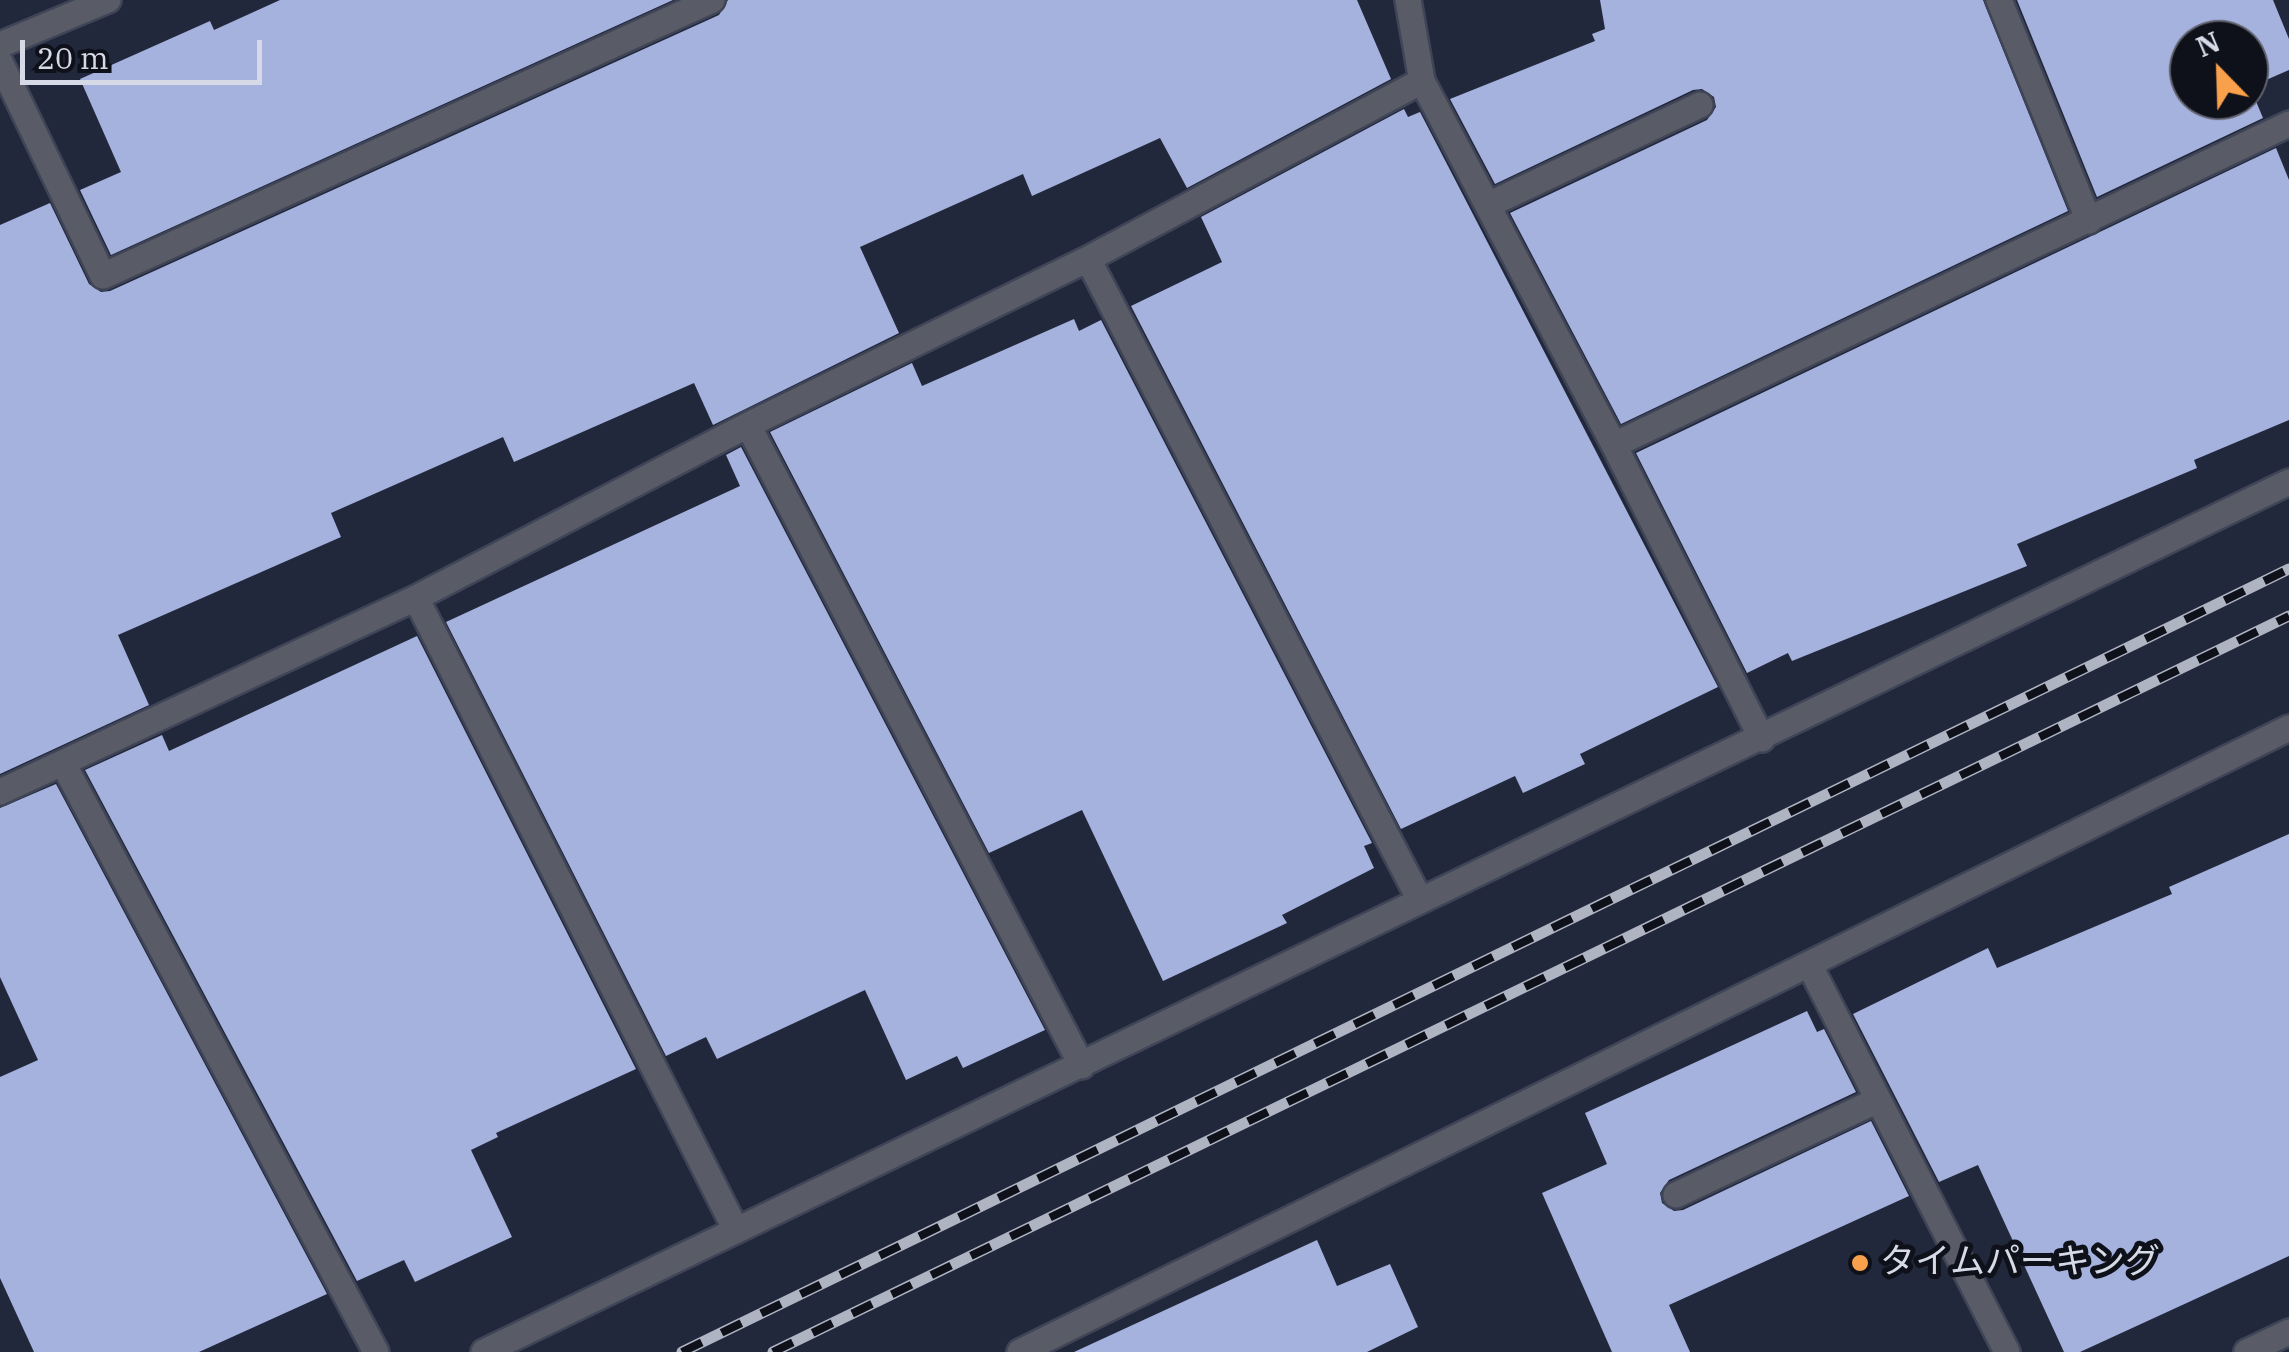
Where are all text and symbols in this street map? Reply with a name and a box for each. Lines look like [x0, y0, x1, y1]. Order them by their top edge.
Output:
scale bar [25, 20, 268, 82]
north arrow [2169, 20, 2269, 120]
text: N [2190, 22, 2225, 65]
text: 20 m [37, 38, 109, 77]
place label: タイムパーキング [1880, 1242, 2160, 1284]
marker: タイムパーキング [1849, 1252, 1871, 1274]

